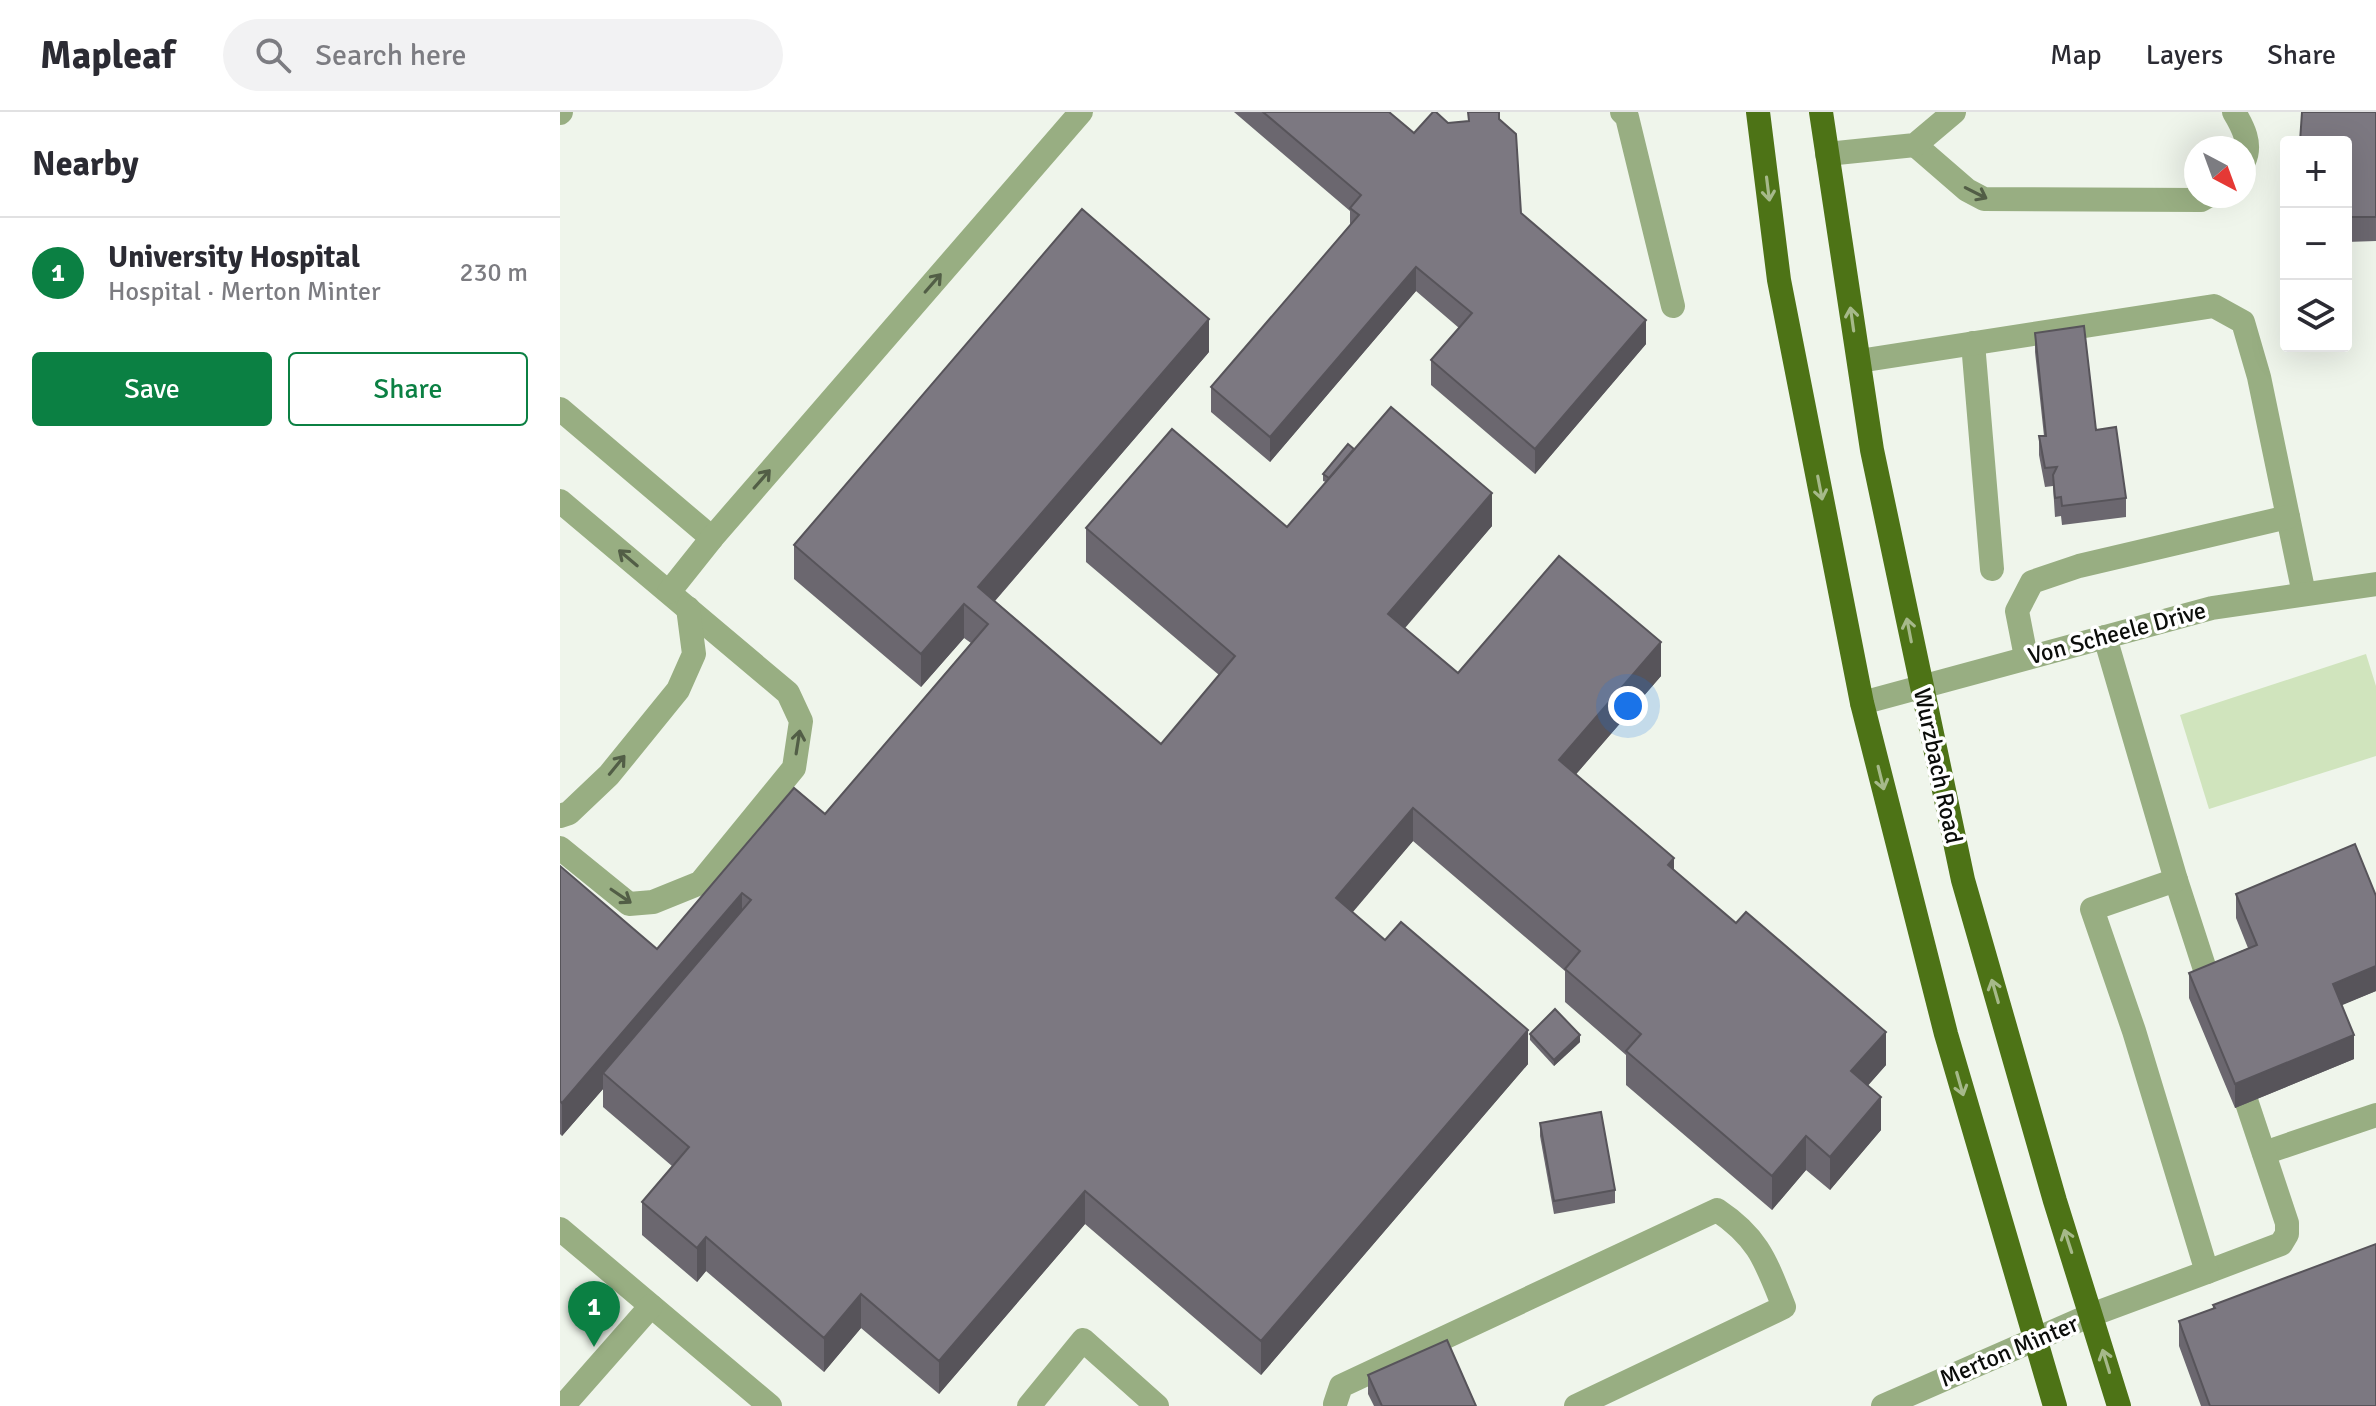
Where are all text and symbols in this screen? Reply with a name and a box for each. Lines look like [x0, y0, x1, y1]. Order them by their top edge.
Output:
search box [223, 19, 783, 91]
text: Mapleaf [40, 32, 175, 79]
icon: search [251, 33, 295, 77]
text: Search here [315, 37, 467, 74]
text: Map [2050, 38, 2102, 72]
text: Layers [2146, 38, 2223, 72]
text: Share [2267, 38, 2336, 72]
north arrow [2184, 136, 2256, 208]
map controls [2280, 136, 2352, 352]
button: + [2280, 136, 2352, 208]
text: Nearby [32, 143, 139, 185]
one-way arrow [1760, 176, 1775, 202]
one-way arrow [1964, 186, 1987, 201]
button: − [2280, 208, 2352, 280]
text: University Hospital [108, 239, 360, 276]
text: 1 [51, 257, 65, 289]
text: 230 m [459, 257, 528, 289]
one-way arrow [924, 273, 942, 293]
text: Hospital · Merton Minter [108, 276, 380, 308]
button: layers [2280, 280, 2352, 352]
one-way arrow [1844, 307, 1859, 332]
button: Save [32, 352, 272, 426]
button: Share [288, 352, 528, 426]
one-way arrow [753, 469, 771, 490]
one-way arrow [1813, 475, 1828, 501]
one-way arrow [618, 549, 639, 567]
street label: Von Scheele Drive [2025, 595, 2209, 671]
one-way arrow [1901, 617, 1916, 643]
your location [1608, 686, 1648, 726]
street label: Wurzbach Road [1907, 686, 1969, 846]
one-way arrow [791, 730, 806, 755]
one-way arrow [608, 755, 626, 776]
one-way arrow [1874, 765, 1889, 791]
one-way arrow [609, 887, 632, 904]
one-way arrow [1987, 979, 2002, 1005]
one-way arrow [1953, 1071, 1968, 1097]
one-way arrow [2060, 1229, 2074, 1254]
pin: 1 [568, 1281, 620, 1347]
street label: Merton Minter [1935, 1308, 2083, 1394]
one-way arrow [2097, 1348, 2112, 1373]

